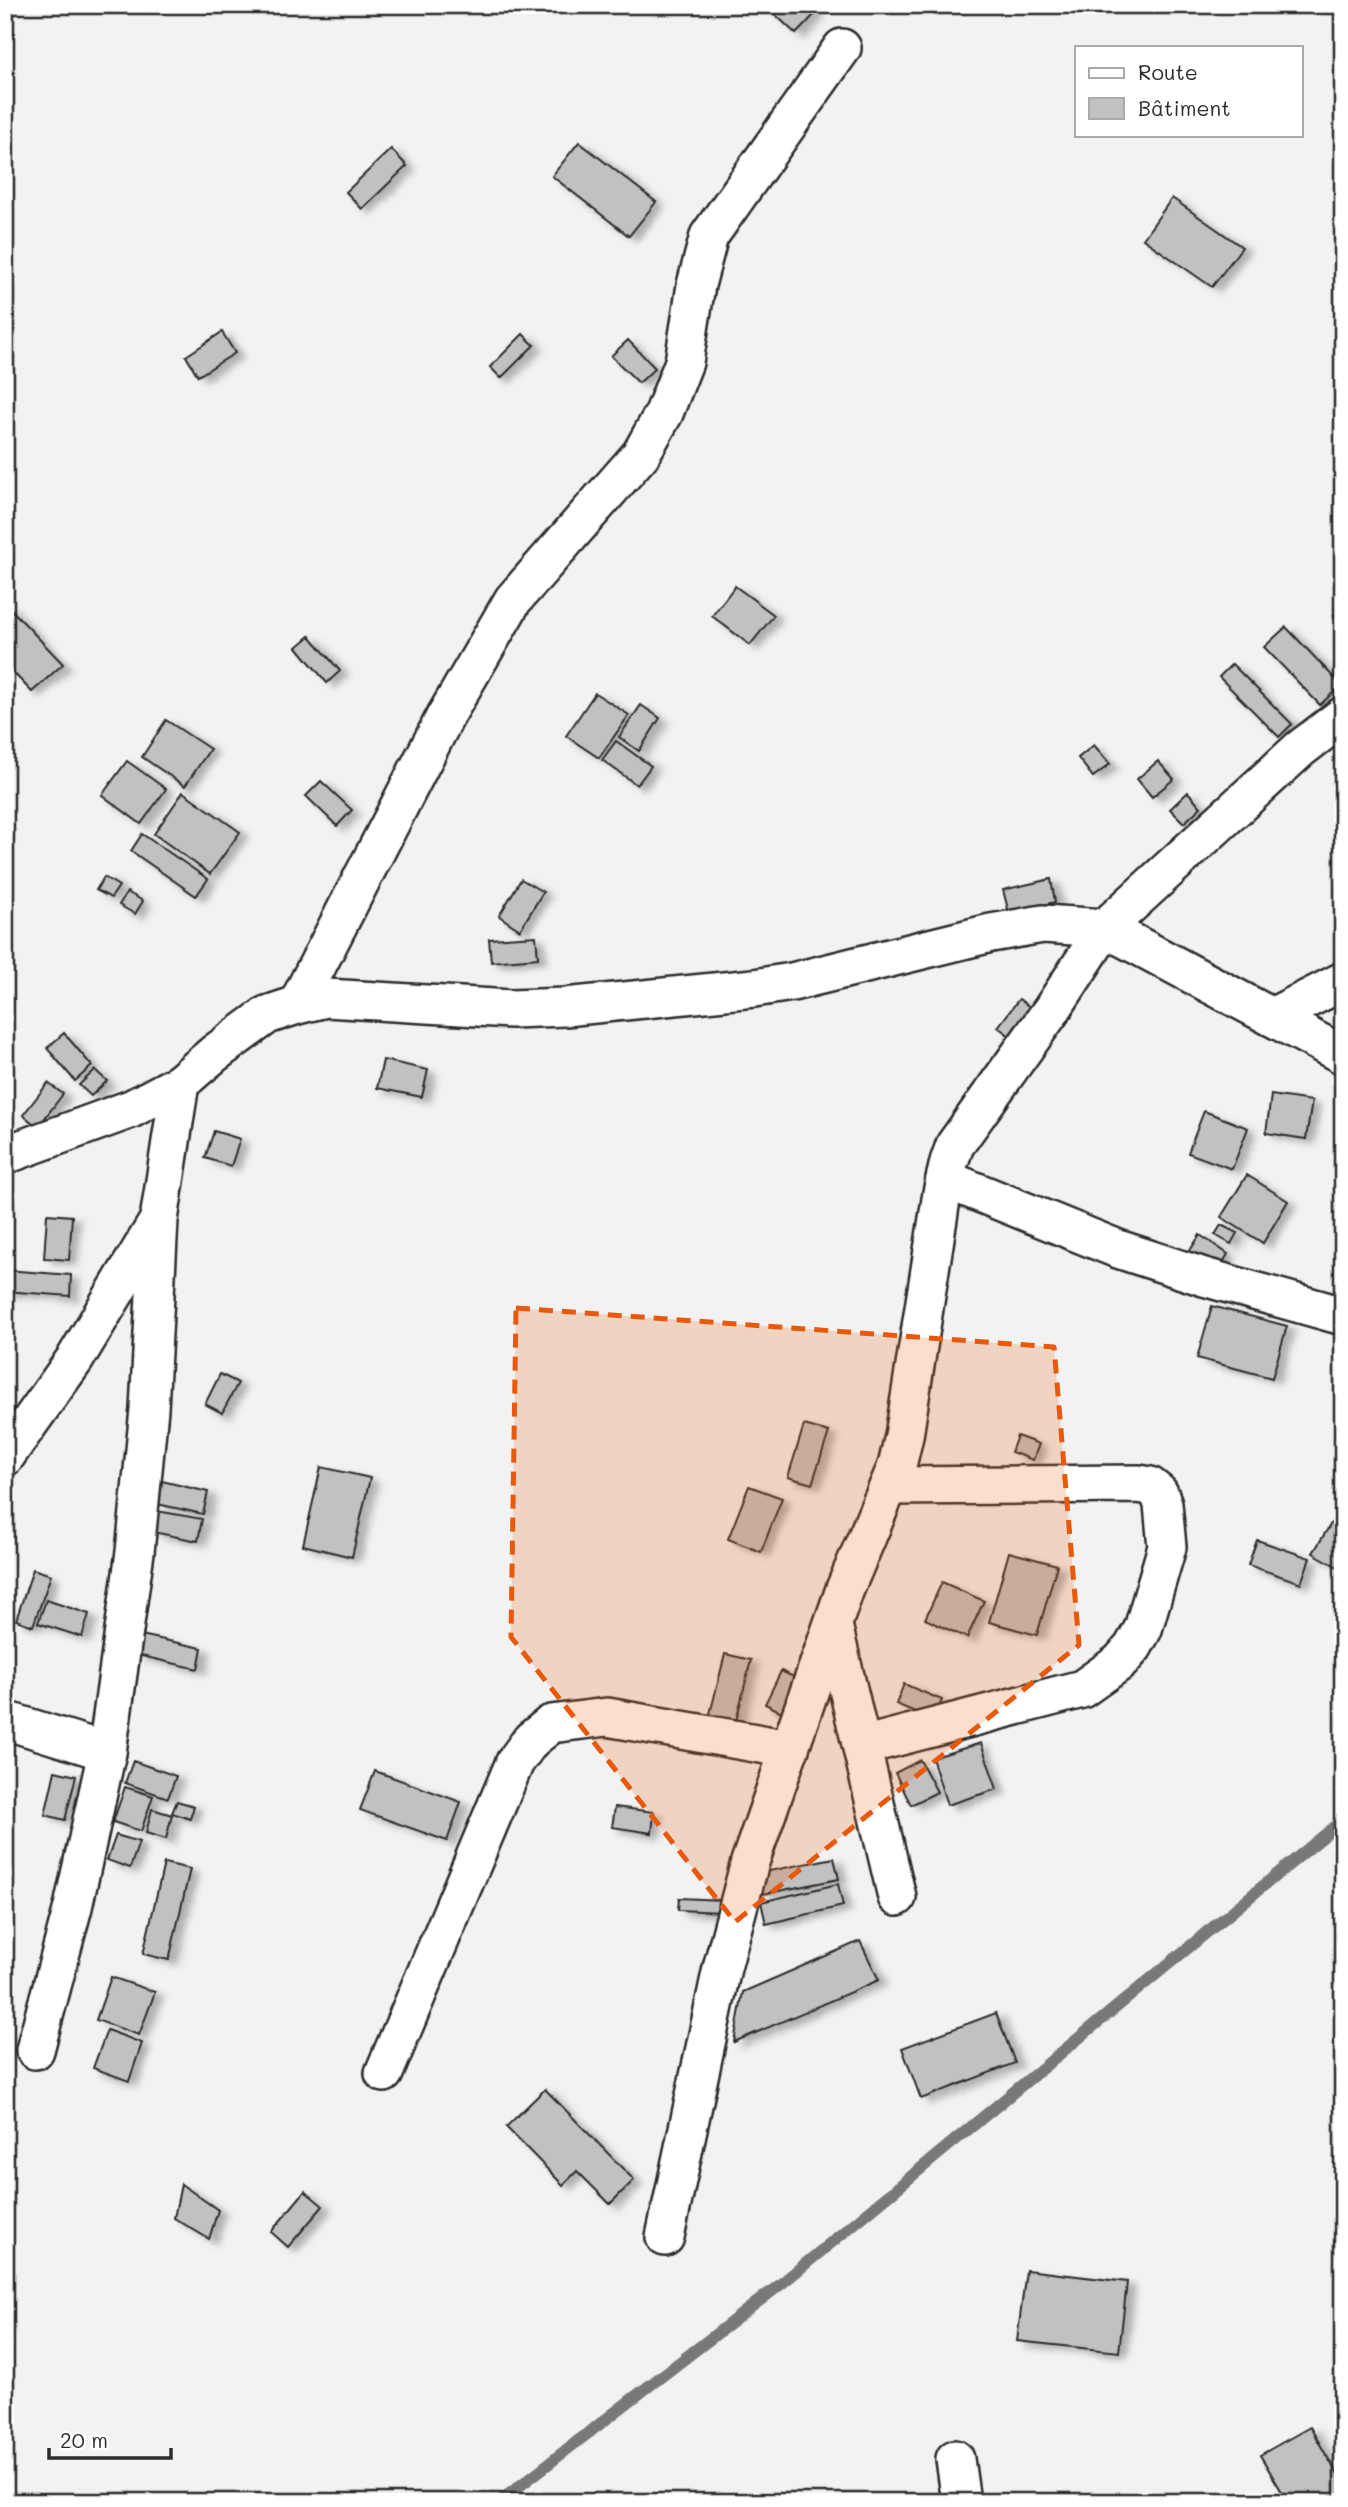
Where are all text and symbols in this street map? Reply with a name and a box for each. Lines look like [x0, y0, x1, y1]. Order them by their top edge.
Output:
legend [1075, 46, 1302, 136]
text: Route [1138, 58, 1198, 85]
text: Bâtiment [1138, 94, 1230, 121]
scale bar [49, 2416, 172, 2460]
text: 20 m [60, 2426, 108, 2453]

